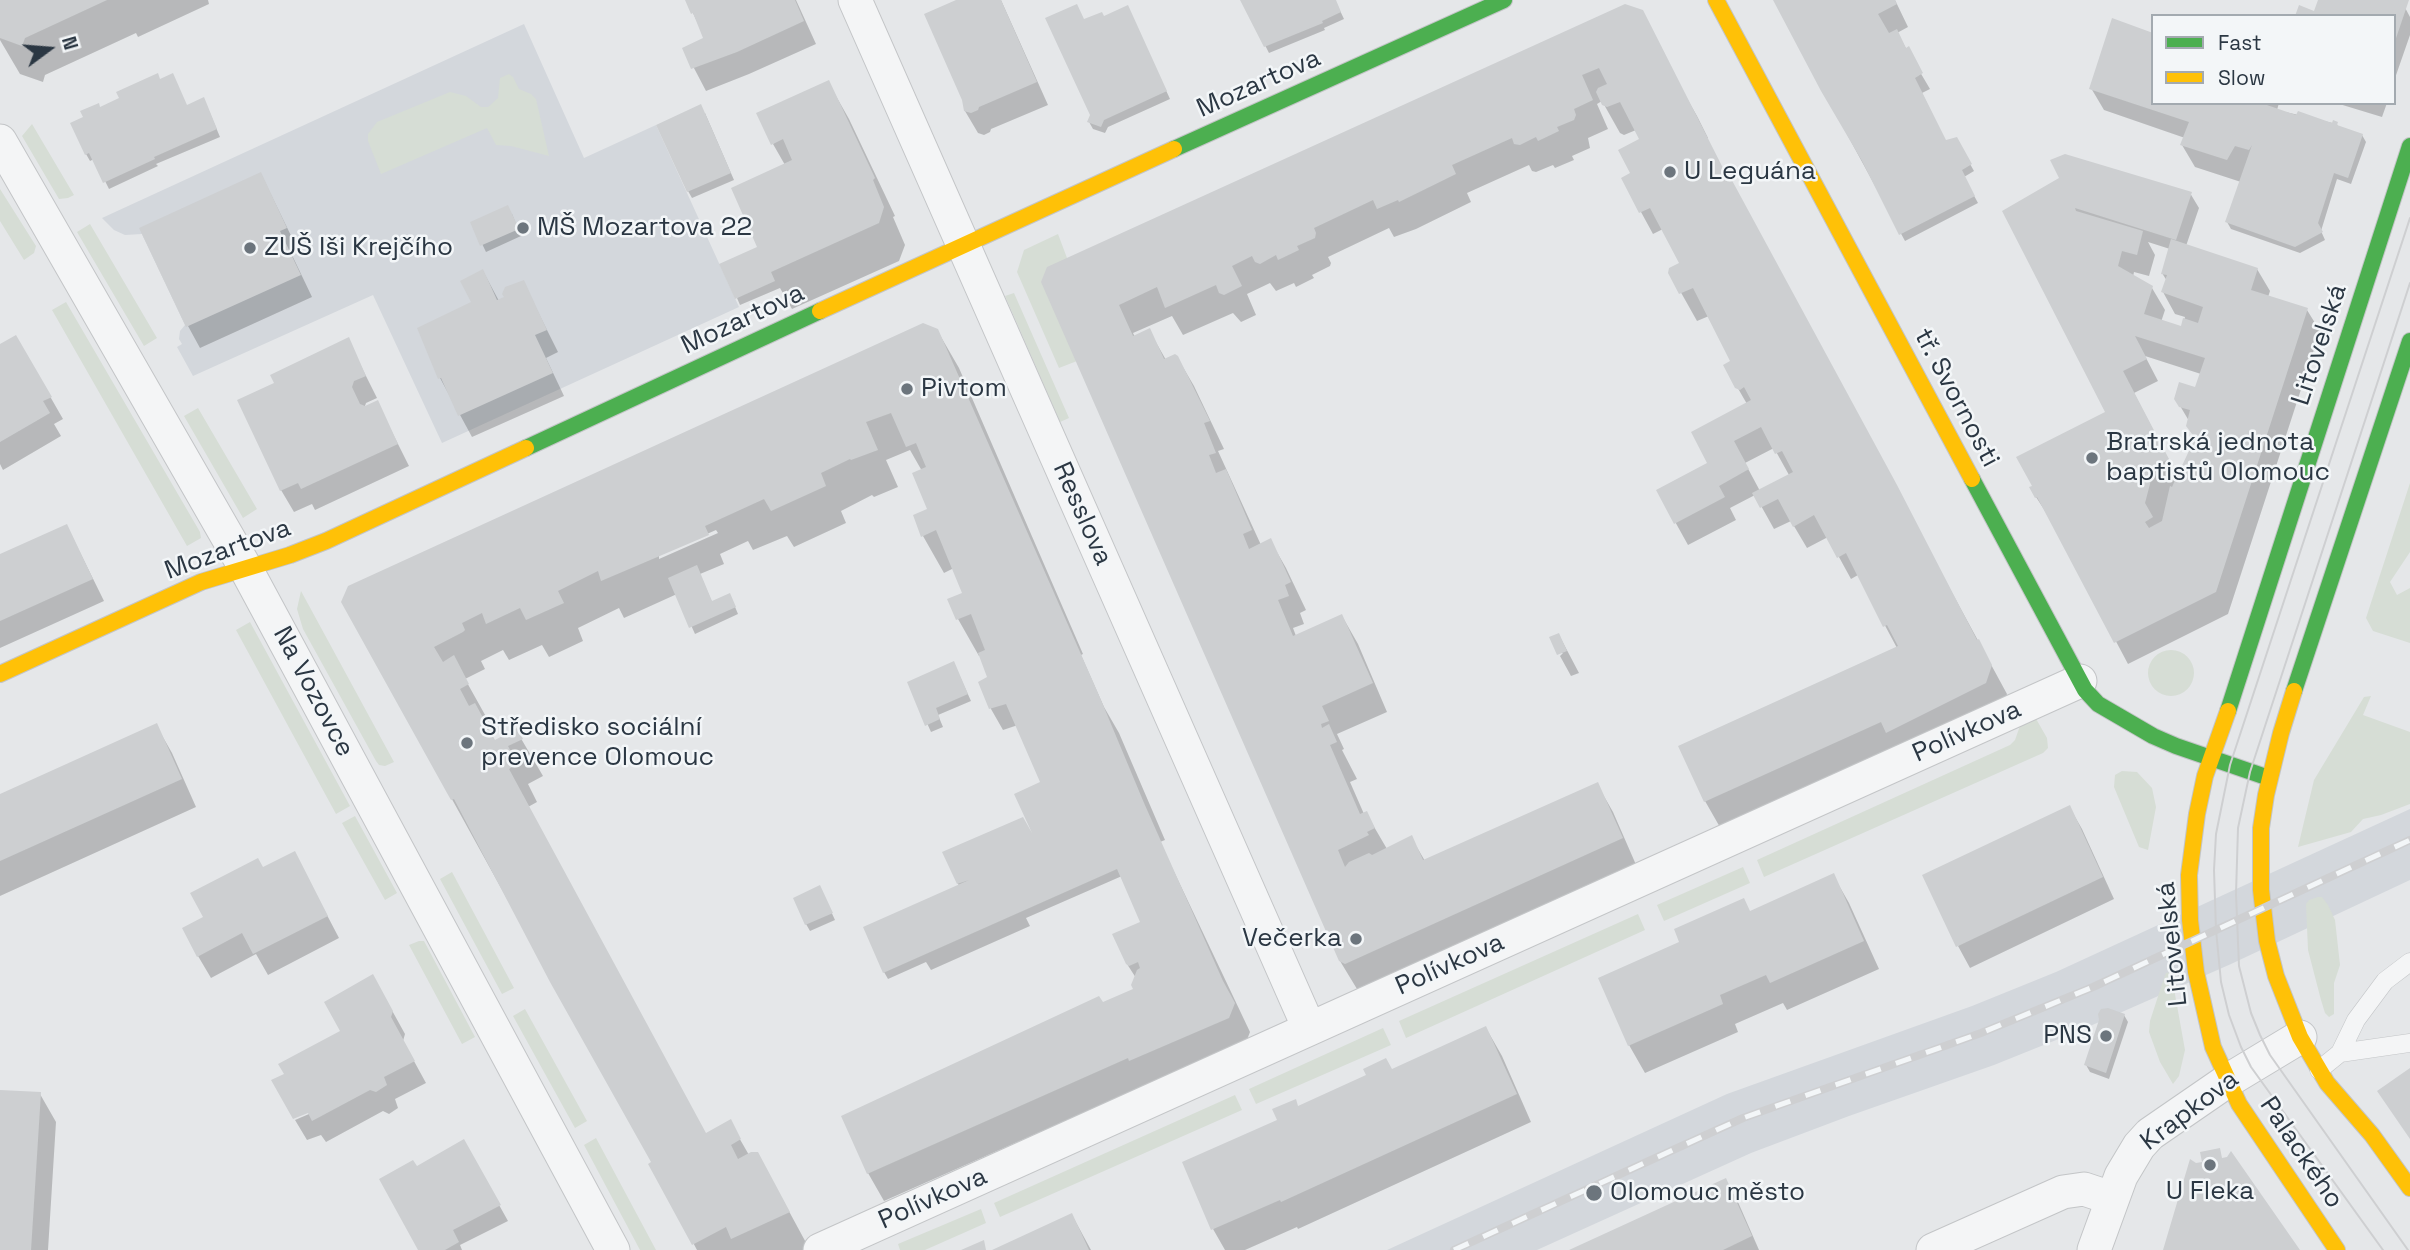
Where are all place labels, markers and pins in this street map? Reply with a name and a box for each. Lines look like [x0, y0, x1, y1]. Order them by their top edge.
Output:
place label: U Leguána [1684, 156, 1816, 188]
marker: U Leguána [1662, 164, 1678, 180]
place label: MŠ Mozartova 22 [537, 212, 752, 244]
marker: MŠ Mozartova 22 [515, 220, 531, 236]
place label: ZUŠ Iši Krejčího [264, 232, 453, 264]
marker: ZUŠ Iši Krejčího [242, 240, 258, 256]
place label: Pivtom [921, 373, 1007, 405]
marker: Pivtom [899, 381, 915, 397]
place label: Bratrská jednota baptistů Olomouc [2106, 427, 2330, 488]
marker: Bratrská jednota baptistů Olomouc [2084, 450, 2100, 466]
place label: Středisko sociální prevence Olomouc [481, 712, 714, 774]
marker: Středisko sociální prevence Olomouc [459, 735, 475, 751]
place label: Večerka [1242, 923, 1342, 955]
marker: Večerka [1348, 931, 1364, 947]
place label: PNS [2043, 1020, 2092, 1052]
marker: PNS [2098, 1028, 2114, 1044]
marker: U Fleka [2202, 1157, 2218, 1173]
place label: U Fleka [2166, 1176, 2254, 1208]
place label: Olomouc město [1610, 1177, 1805, 1209]
marker: Olomouc město [1584, 1183, 1604, 1203]

